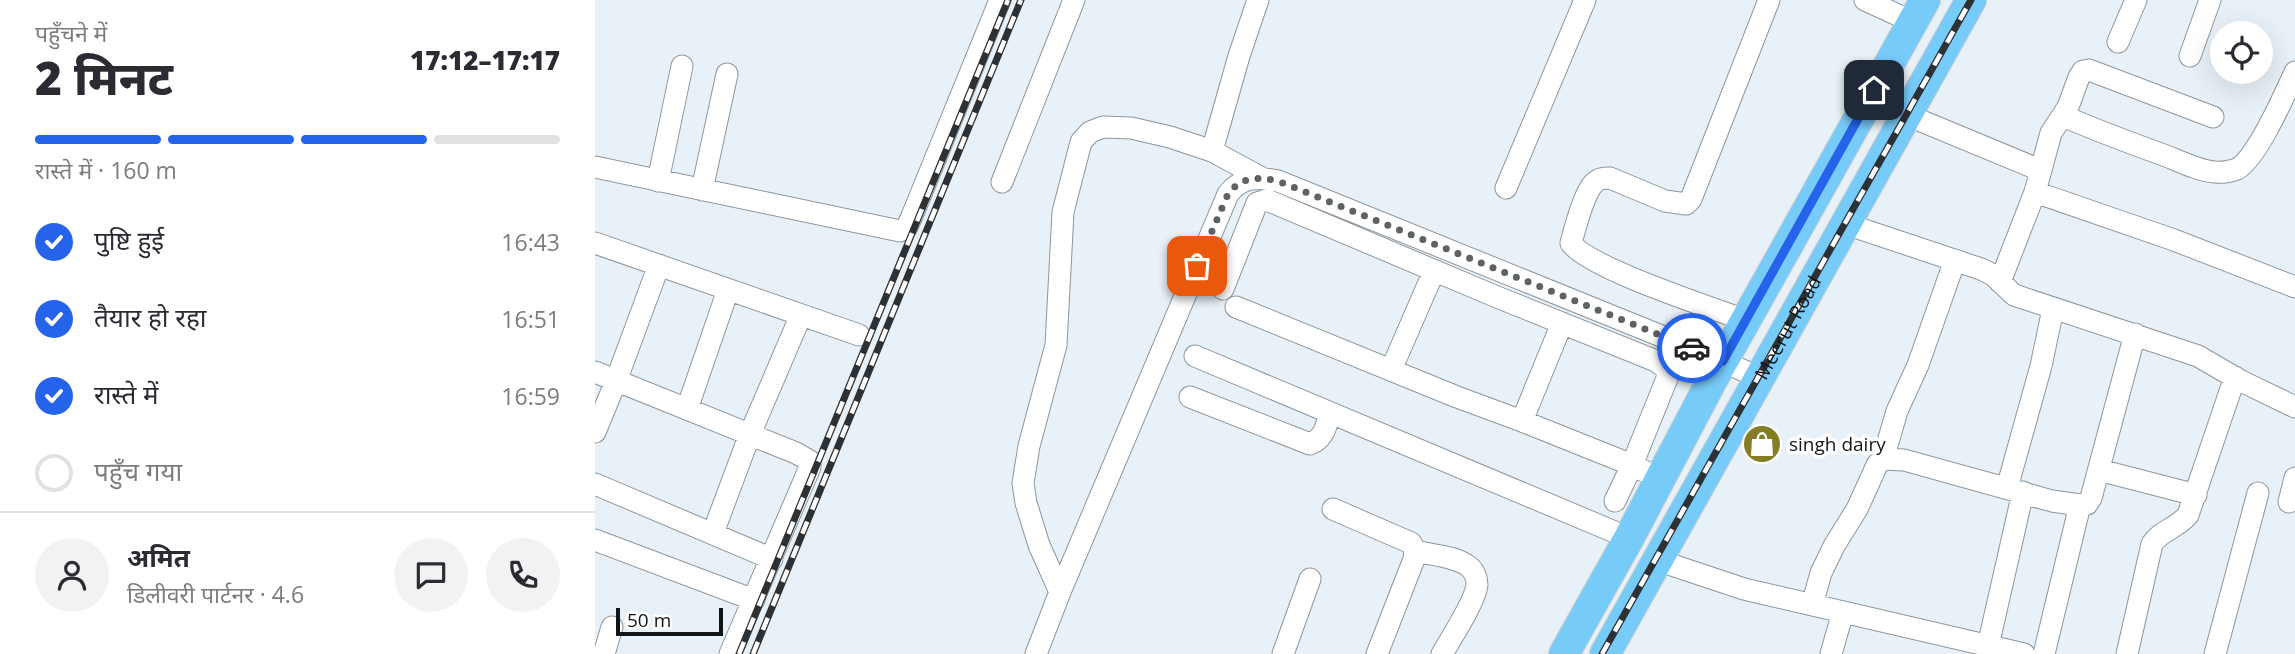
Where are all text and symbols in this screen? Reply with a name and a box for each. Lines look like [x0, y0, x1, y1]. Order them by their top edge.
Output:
text: पहुँचने में [35, 17, 107, 49]
map controls [2210, 21, 2273, 84]
button: locate [2210, 21, 2273, 84]
text: 17:12–17:17 [410, 42, 560, 78]
text: 2 मिनट [35, 46, 173, 108]
pin [1844, 60, 1904, 120]
icon: home [1855, 71, 1893, 109]
text: रास्ते में · 160 m [35, 154, 177, 186]
text: पुष्टि हुई [94, 222, 164, 258]
icon: check [35, 223, 73, 261]
text: 16:43 [501, 226, 560, 258]
pin [1167, 236, 1227, 296]
icon: bag [1178, 247, 1216, 285]
street label: Meerut Road [1748, 271, 1827, 384]
text: तैयार हो रहा [94, 299, 207, 335]
icon: check [35, 300, 73, 338]
text: 16:51 [501, 303, 560, 335]
courier [1657, 313, 1727, 383]
icon: car [1673, 329, 1711, 367]
text: रास्ते में [94, 376, 159, 412]
icon: check [35, 377, 73, 415]
text: 16:59 [501, 380, 560, 412]
shop icon: singh dairy [1741, 423, 1783, 465]
place label: singh dairy [1789, 431, 1886, 457]
text: पहुँच गया [94, 453, 182, 489]
button: person [35, 538, 109, 612]
button: chat [394, 538, 468, 612]
button: phone [486, 538, 560, 612]
text: अमित [127, 539, 190, 575]
text: डिलीवरी पार्टनर · 4.6 [127, 578, 304, 610]
scale bar [616, 605, 723, 637]
text: 50 m [627, 607, 671, 633]

